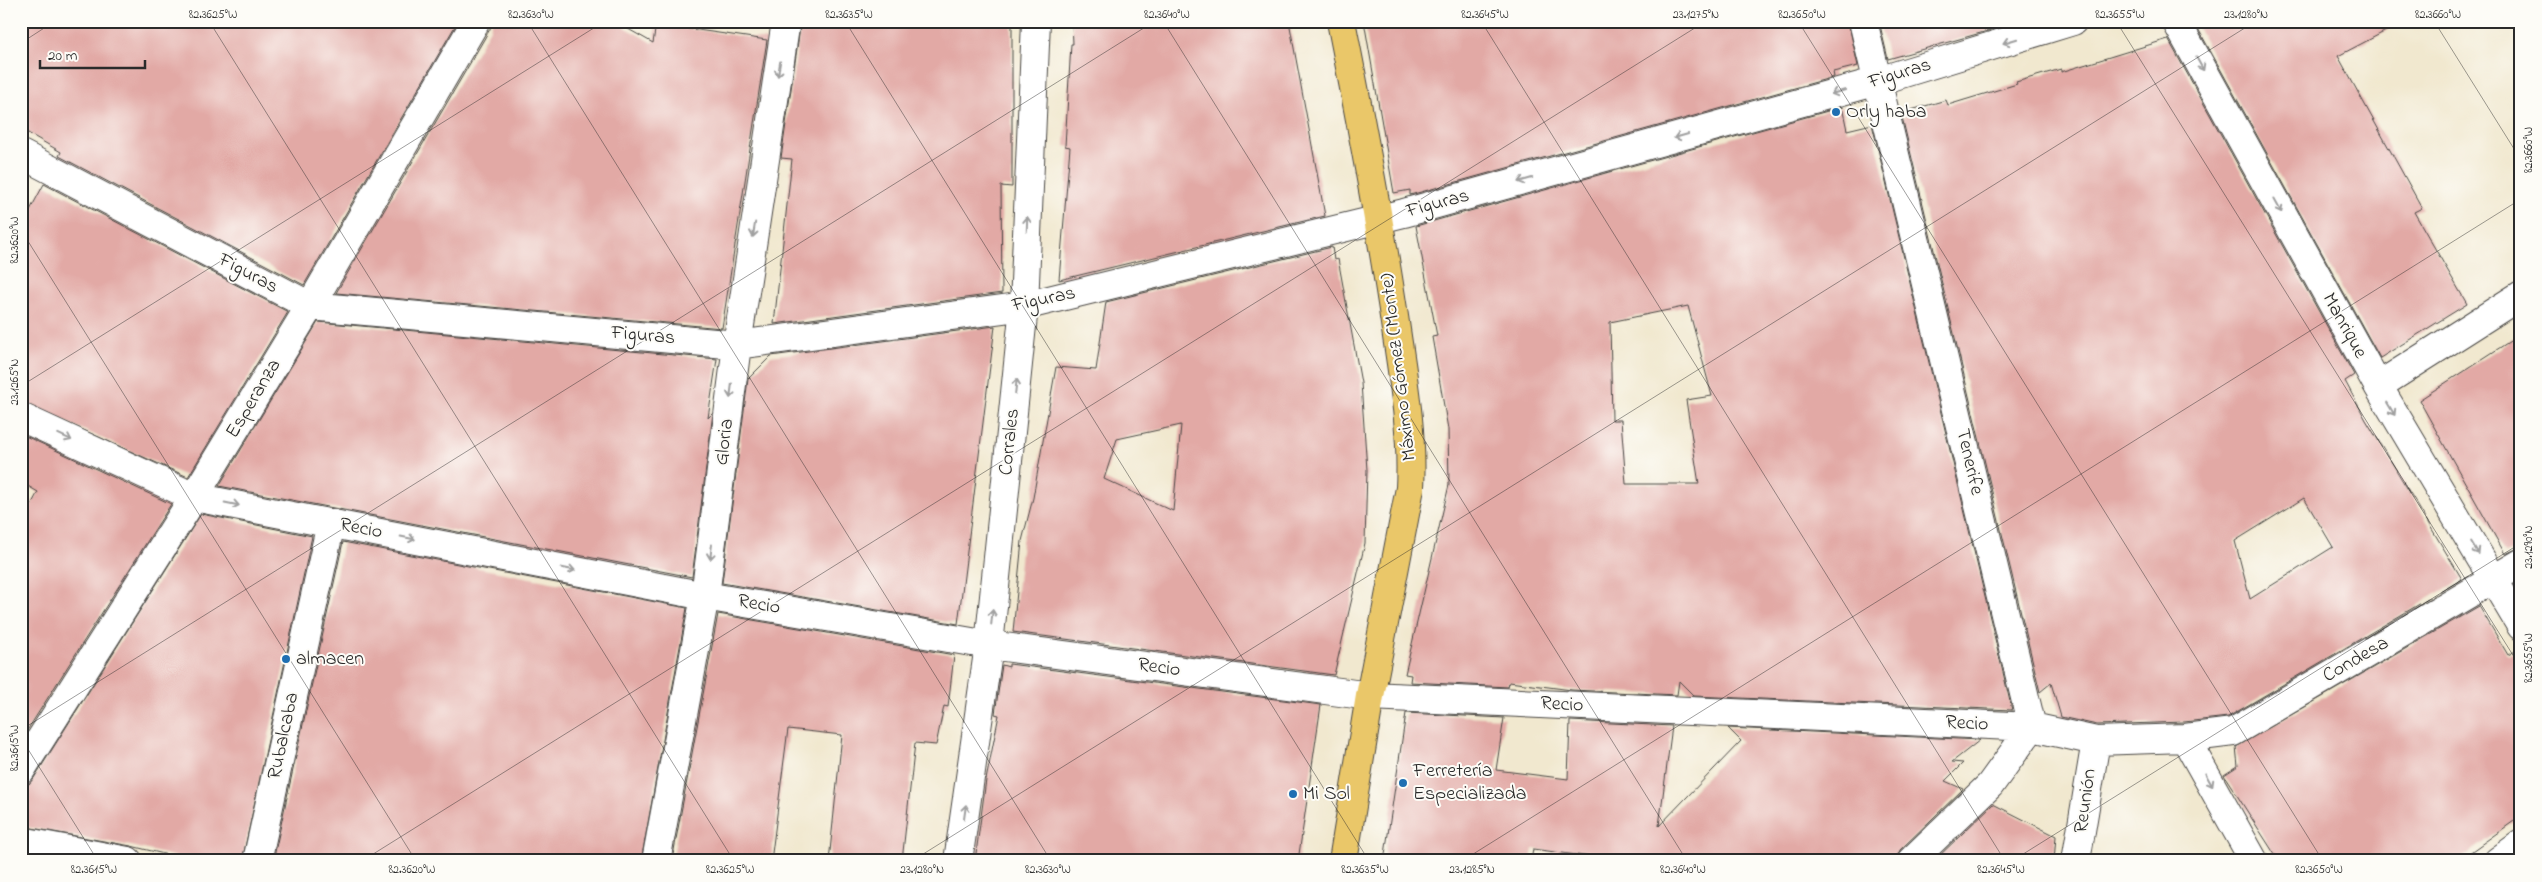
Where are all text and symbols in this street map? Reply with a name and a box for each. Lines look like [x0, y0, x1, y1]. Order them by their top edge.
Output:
text: 82.3625°W [189, 6, 237, 24]
text: 82.3630°W [508, 6, 554, 24]
text: 82.3635°W [825, 6, 873, 24]
text: 82.3640°W [1144, 6, 1190, 24]
text: 82.3645°W [1461, 6, 1509, 24]
text: 23.1275°N [1673, 6, 1719, 24]
text: 82.3650°W [1778, 6, 1826, 24]
text: 82.3655°W [2095, 6, 2145, 24]
text: 23.1280°N [2224, 6, 2268, 24]
text: 82.3660°W [2415, 6, 2461, 24]
one-way arrow [2002, 36, 2018, 46]
scale bar [40, 38, 145, 70]
text: 20 m [48, 45, 78, 67]
street label: Figuras [1864, 51, 1935, 98]
one-way arrow [2195, 56, 2205, 71]
one-way arrow [774, 61, 784, 77]
one-way arrow [1830, 88, 1846, 98]
place label: Orly haba [1846, 98, 1926, 127]
marker: Orly haba [1830, 106, 1842, 118]
text: 82.3660°W [2520, 127, 2538, 173]
one-way arrow [1674, 132, 1690, 141]
one-way arrow [1517, 175, 1533, 185]
street label: Figuras [1402, 182, 1473, 228]
one-way arrow [2273, 199, 2283, 214]
one-way arrow [1023, 216, 1032, 232]
text: 82.3620°W [6, 217, 24, 263]
one-way arrow [749, 222, 759, 238]
street label: Figuras [212, 246, 283, 303]
street label: Máximo Gómez (Monte) [1373, 271, 1425, 463]
street label: Figuras [1009, 279, 1079, 322]
street label: Manrique [2314, 288, 2374, 364]
street label: Figuras [609, 319, 676, 354]
street label: Esperanza [219, 354, 289, 444]
text: 23.1265°N [6, 359, 24, 405]
one-way arrow [1011, 378, 1021, 394]
one-way arrow [726, 383, 736, 399]
one-way arrow [2387, 402, 2397, 416]
street label: Corrales [992, 407, 1028, 477]
street label: Gloria [708, 417, 742, 467]
street label: Tenerife [1947, 426, 1991, 498]
one-way arrow [58, 433, 73, 443]
one-way arrow [223, 500, 239, 509]
street label: Recio [337, 511, 385, 547]
text: 23.1290°N [2520, 525, 2538, 569]
one-way arrow [400, 534, 416, 543]
one-way arrow [2471, 541, 2481, 555]
one-way arrow [706, 544, 716, 560]
one-way arrow [559, 565, 575, 575]
street label: Recio [735, 587, 783, 623]
one-way arrow [987, 609, 997, 625]
street label: Condesa [2317, 629, 2395, 691]
text: 82.3655°W [2520, 633, 2538, 683]
place label: almacen [296, 645, 364, 674]
street label: Recio [1136, 651, 1182, 685]
marker: almacen [280, 653, 292, 665]
street label: Recio [1540, 689, 1584, 721]
street label: Rubalcaba [261, 690, 307, 782]
street label: Recio [1945, 708, 1989, 740]
text: 82.3615°W [6, 725, 24, 771]
place label: Ferretería Especializada [1412, 757, 1527, 809]
street label: Reunión [2067, 767, 2105, 835]
one-way arrow [2204, 773, 2214, 787]
marker: Ferretería Especializada [1397, 777, 1409, 789]
place label: Mi Sol [1303, 780, 1350, 809]
marker: Mi Sol [1287, 788, 1299, 800]
one-way arrow [960, 805, 970, 821]
text: 82.3615°W [71, 861, 117, 879]
text: 82.3620°W [389, 861, 435, 879]
text: 82.3625°W [706, 861, 754, 879]
text: 23.1280°N [900, 861, 944, 879]
text: 82.3630°W [1025, 861, 1071, 879]
text: 82.3635°W [1341, 861, 1389, 879]
text: 23.1285°N [1449, 861, 1495, 879]
text: 82.3640°W [1660, 861, 1706, 879]
text: 82.3645°W [1977, 861, 2025, 879]
text: 82.3650°W [2295, 861, 2343, 879]

